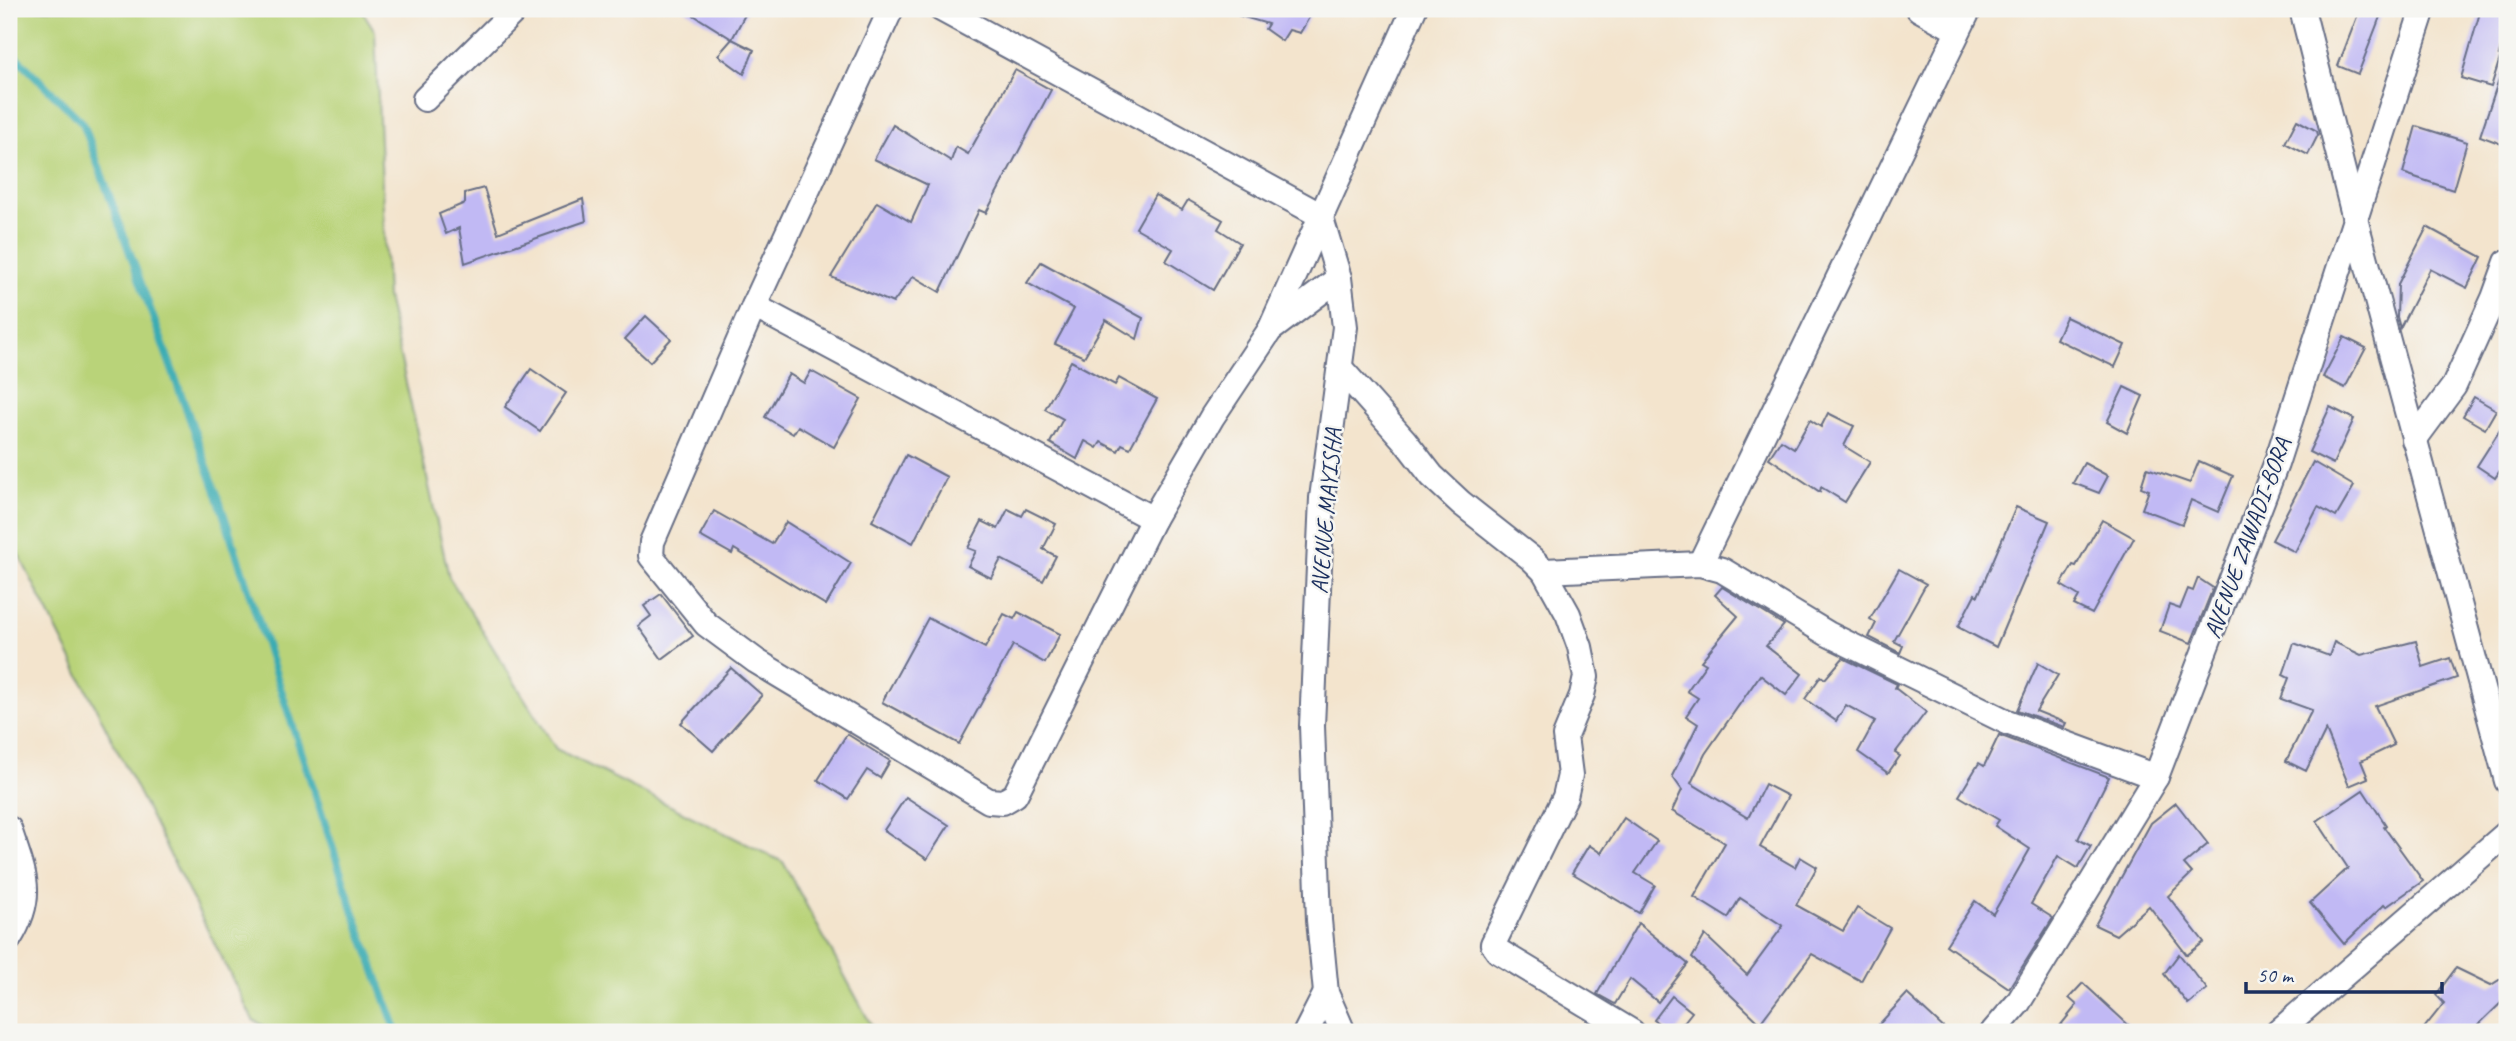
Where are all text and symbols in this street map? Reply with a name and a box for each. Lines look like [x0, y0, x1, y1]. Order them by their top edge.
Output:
street label: AVENUE MAYISHA [1304, 426, 1348, 595]
street label: AVENUE ZAWADI-BORA [2197, 433, 2297, 642]
scale bar [2246, 950, 2442, 994]
text: 50 m [2257, 962, 2295, 988]

